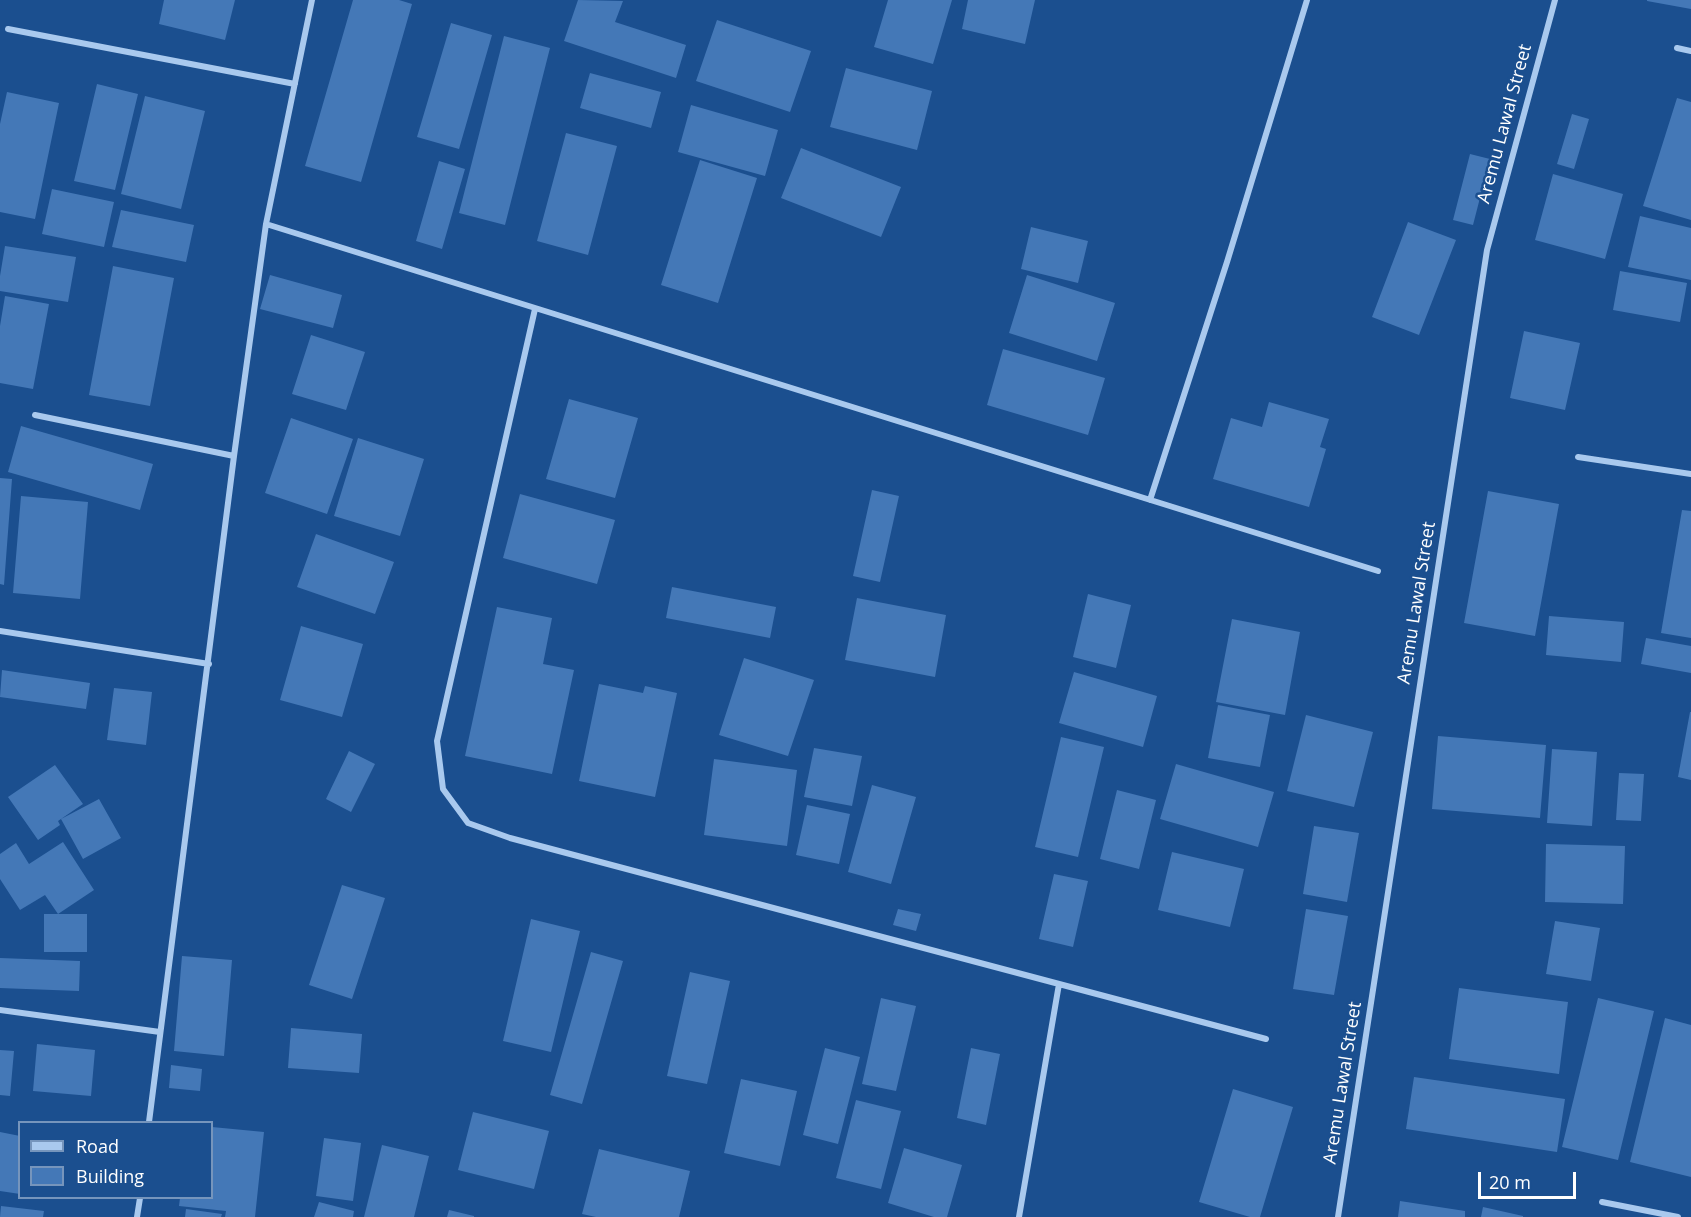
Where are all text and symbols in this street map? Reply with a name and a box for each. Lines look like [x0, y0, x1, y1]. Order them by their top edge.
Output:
street label: Aremu Lawal Street [1473, 42, 1537, 206]
street label: Aremu Lawal Street [1394, 520, 1440, 686]
street label: Aremu Lawal Street [1320, 1000, 1366, 1166]
legend [18, 1121, 213, 1199]
text: Road [76, 1134, 119, 1158]
scale bar [1481, 1160, 1578, 1198]
text: Building [76, 1164, 144, 1188]
text: 20 m [1489, 1170, 1531, 1194]

